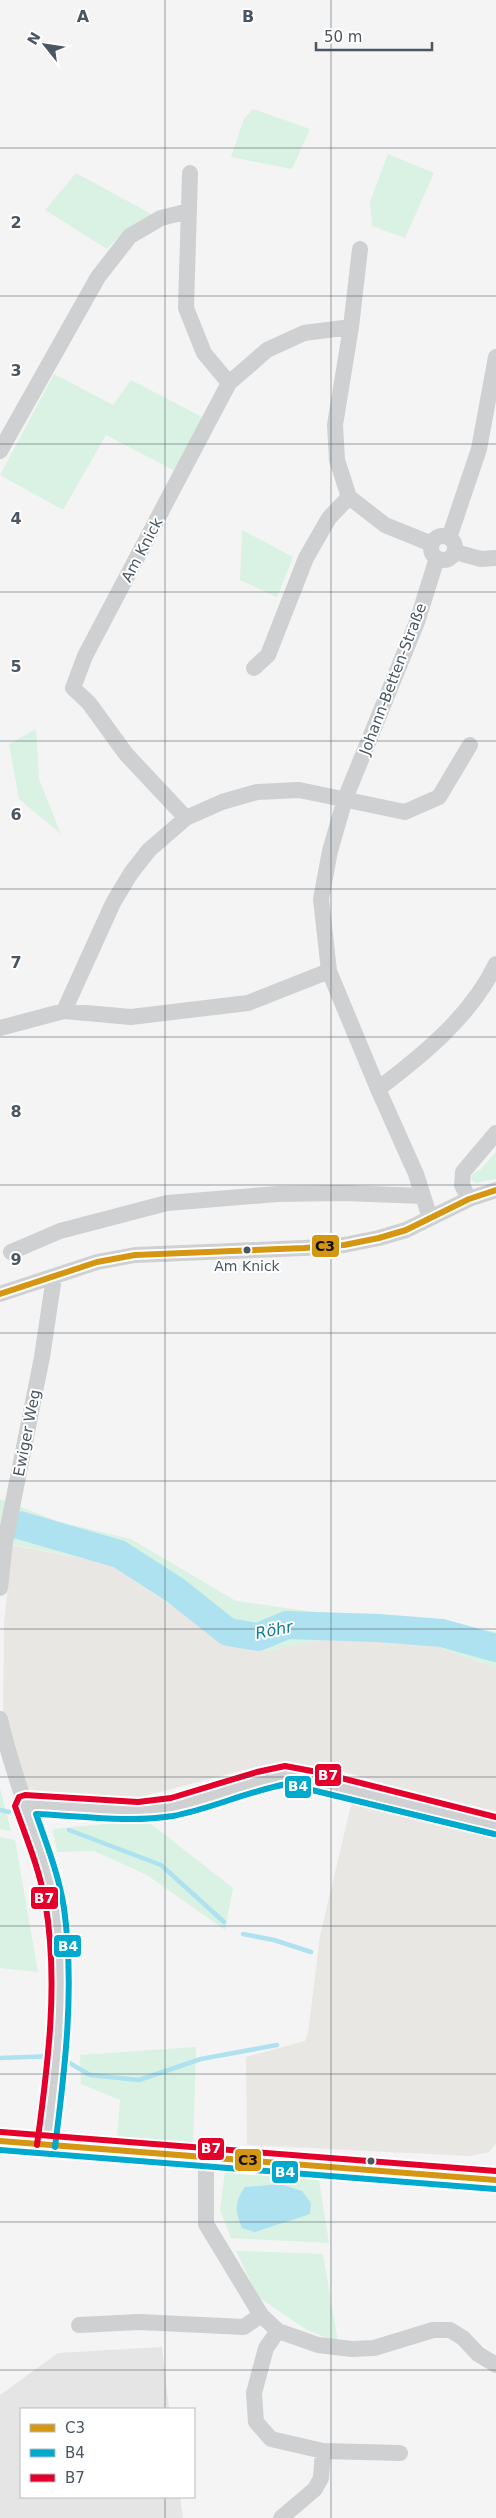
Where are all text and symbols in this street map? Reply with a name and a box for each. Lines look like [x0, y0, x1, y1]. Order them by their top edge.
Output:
text: A [77, 7, 90, 26]
text: B [242, 7, 254, 26]
north arrow [20, 20, 70, 70]
scale bar [316, 20, 432, 52]
text: 50 m [324, 28, 362, 46]
text: N [24, 29, 44, 48]
text: 2 [10, 213, 22, 232]
text: 3 [10, 361, 22, 380]
text: 4 [10, 509, 22, 528]
street label: Am Knick [118, 515, 167, 585]
street label: Johann-Betten-Straße [355, 601, 430, 758]
text: 5 [10, 657, 22, 676]
text: 6 [10, 805, 22, 824]
text: 7 [10, 953, 22, 972]
text: 8 [10, 1102, 22, 1121]
line badge: C3 [311, 1234, 340, 1258]
text: C3 [315, 1238, 335, 1254]
marker: Am Knick [242, 1245, 252, 1255]
text: 9 [10, 1250, 22, 1269]
place label: Am Knick [214, 1258, 281, 1274]
street label: Ewiger Weg [10, 1388, 44, 1478]
water label: Röhr [254, 1617, 296, 1643]
line badge: B7 [314, 1763, 342, 1787]
text: B7 [318, 1767, 338, 1783]
line badge: B4 [284, 1775, 312, 1799]
text: B4 [288, 1778, 308, 1794]
line badge: B7 [30, 1886, 59, 1910]
text: B7 [34, 1890, 54, 1906]
line badge: B4 [53, 1934, 82, 1958]
text: B4 [58, 1938, 78, 1954]
line badge: B7 [197, 2137, 225, 2161]
text: B7 [201, 2140, 221, 2156]
line badge: C3 [234, 2148, 262, 2172]
text: C3 [238, 2152, 258, 2168]
unlabelled marker [366, 2156, 376, 2166]
line badge: B4 [271, 2160, 299, 2184]
text: B4 [275, 2164, 295, 2180]
legend [20, 2408, 195, 2498]
text: C3 [65, 2419, 85, 2437]
text: B4 [65, 2444, 85, 2462]
text: B7 [65, 2469, 85, 2487]

